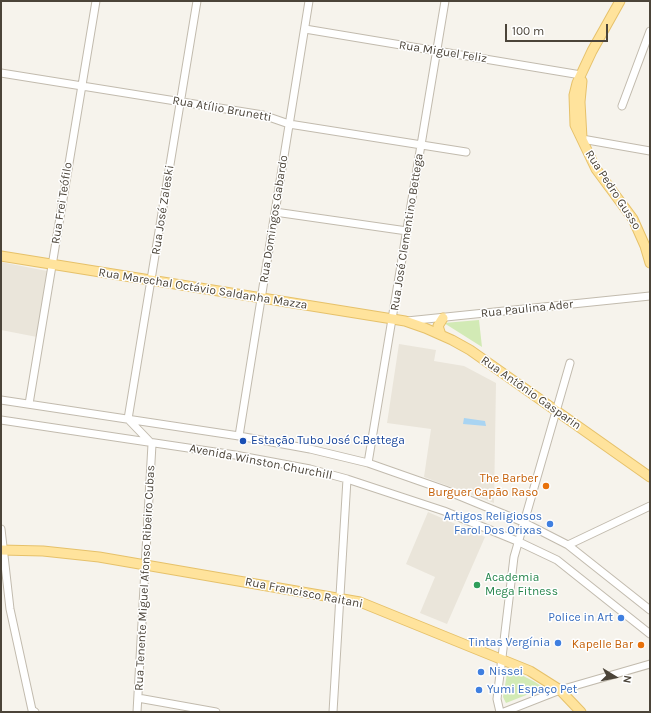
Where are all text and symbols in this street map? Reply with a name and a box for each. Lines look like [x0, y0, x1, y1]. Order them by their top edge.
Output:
scale bar [507, 16, 610, 42]
text: 100 m [512, 24, 544, 38]
street label: Rua Miguel Feliz [398, 38, 488, 66]
street label: Rua Atílio Brunetti [171, 93, 273, 125]
street label: Rua Pedro Gusso [582, 148, 644, 232]
street label: Rua José Clementino Bettega [387, 152, 427, 312]
street label: Rua Domingos Gabardo [257, 154, 291, 284]
street label: Rua Frei Teófilo [48, 161, 76, 245]
street label: Rua José Zaleski [149, 164, 177, 256]
street label: Rua Marechal Octávio Saldanha Mazza [98, 265, 308, 313]
street label: Rua Paulina Ader [480, 297, 574, 321]
street label: Rua Antônio Gasparin [478, 353, 584, 433]
place label: Estação Tubo José C.Bettega [251, 434, 405, 448]
marker: Estação Tubo José C.Bettega [238, 436, 248, 446]
street label: Avenida Winston Churchill [188, 441, 334, 483]
street label: Rua Tenente Miguel Afonso Ribeiro Cubas [132, 465, 158, 691]
place label: The Barber Burguer Capão Raso [428, 472, 538, 500]
marker: The Barber Burguer Capão Raso [541, 481, 551, 491]
place label: Artigos Religiosos Farol Dos Orixas [444, 510, 542, 538]
marker: Artigos Religiosos Farol Dos Orixas [545, 519, 555, 529]
place label: Academia Mega Fitness [485, 571, 558, 599]
street label: Rua Francisco Raitani [244, 575, 364, 611]
marker: Academia Mega Fitness [472, 580, 482, 590]
place label: Police in Art [548, 611, 613, 625]
marker: Police in Art [616, 613, 626, 623]
place label: Tintas Vergínia [468, 636, 550, 650]
marker: Tintas Vergínia [553, 638, 563, 648]
place label: Kapelle Bar [572, 638, 633, 652]
marker: Kapelle Bar [636, 640, 646, 650]
north arrow [595, 657, 635, 697]
place label: Nissei [489, 665, 523, 679]
marker: Nissei [476, 667, 486, 677]
text: N [620, 674, 634, 684]
place label: Yumi Espaço Pet [487, 683, 577, 697]
marker: Yumi Espaço Pet [474, 685, 484, 695]

